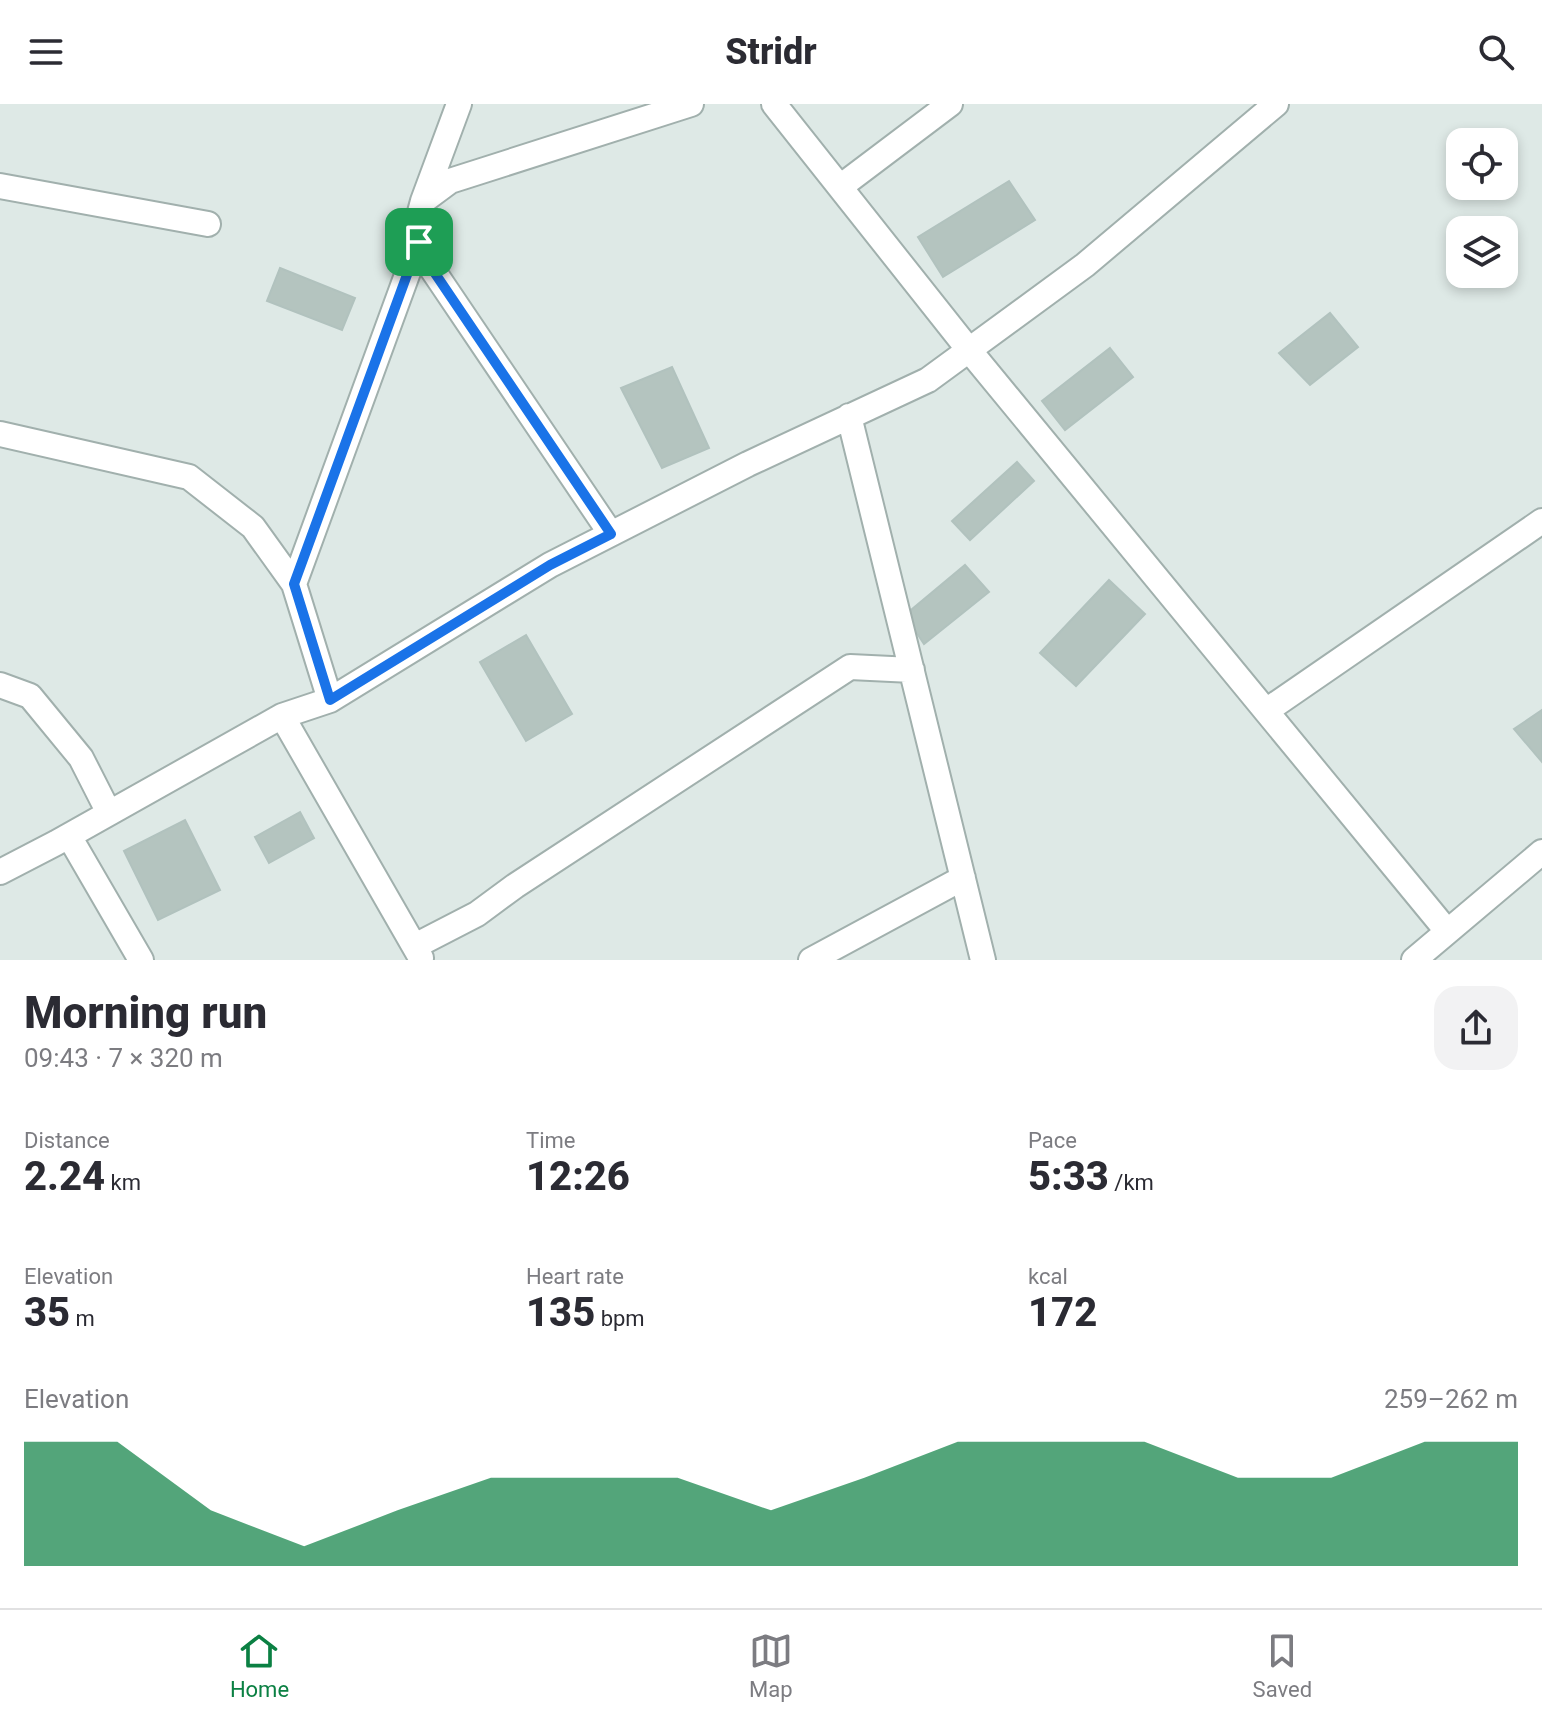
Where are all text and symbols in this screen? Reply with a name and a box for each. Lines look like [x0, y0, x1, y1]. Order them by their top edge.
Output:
icon: menu [24, 30, 68, 74]
icon: search [1474, 30, 1518, 74]
text: Stridr [725, 31, 817, 73]
map controls [1446, 128, 1518, 288]
button: locate [1446, 128, 1518, 200]
pin [385, 208, 453, 276]
button: layers [1446, 216, 1518, 288]
icon: arrive [397, 220, 441, 264]
button: share [1434, 986, 1518, 1070]
text: Morning run [24, 987, 267, 1039]
text: 09:43 · 7 × 320 m [24, 1043, 223, 1073]
text: Distance [24, 1128, 110, 1153]
text: Time [526, 1128, 575, 1153]
text: Pace [1028, 1128, 1077, 1153]
text: 2.24 [24, 1153, 105, 1200]
text: 12:26 [526, 1153, 630, 1200]
text: 5:33 [1028, 1153, 1109, 1200]
text: km [105, 1170, 141, 1195]
text: /km [1109, 1170, 1154, 1195]
text: Elevation [24, 1264, 113, 1289]
text: Heart rate [526, 1264, 624, 1289]
text: kcal [1028, 1264, 1068, 1289]
text: 35 [24, 1289, 70, 1336]
text: 135 [526, 1289, 595, 1336]
text: 172 [1028, 1289, 1097, 1336]
text: m [70, 1306, 95, 1331]
text: bpm [595, 1306, 645, 1331]
text: Elevation [24, 1384, 129, 1414]
text: 259–262 m [1384, 1384, 1518, 1414]
tab: Home [230, 1629, 289, 1702]
tab: Map [749, 1629, 793, 1702]
tab: Saved [1253, 1629, 1312, 1702]

